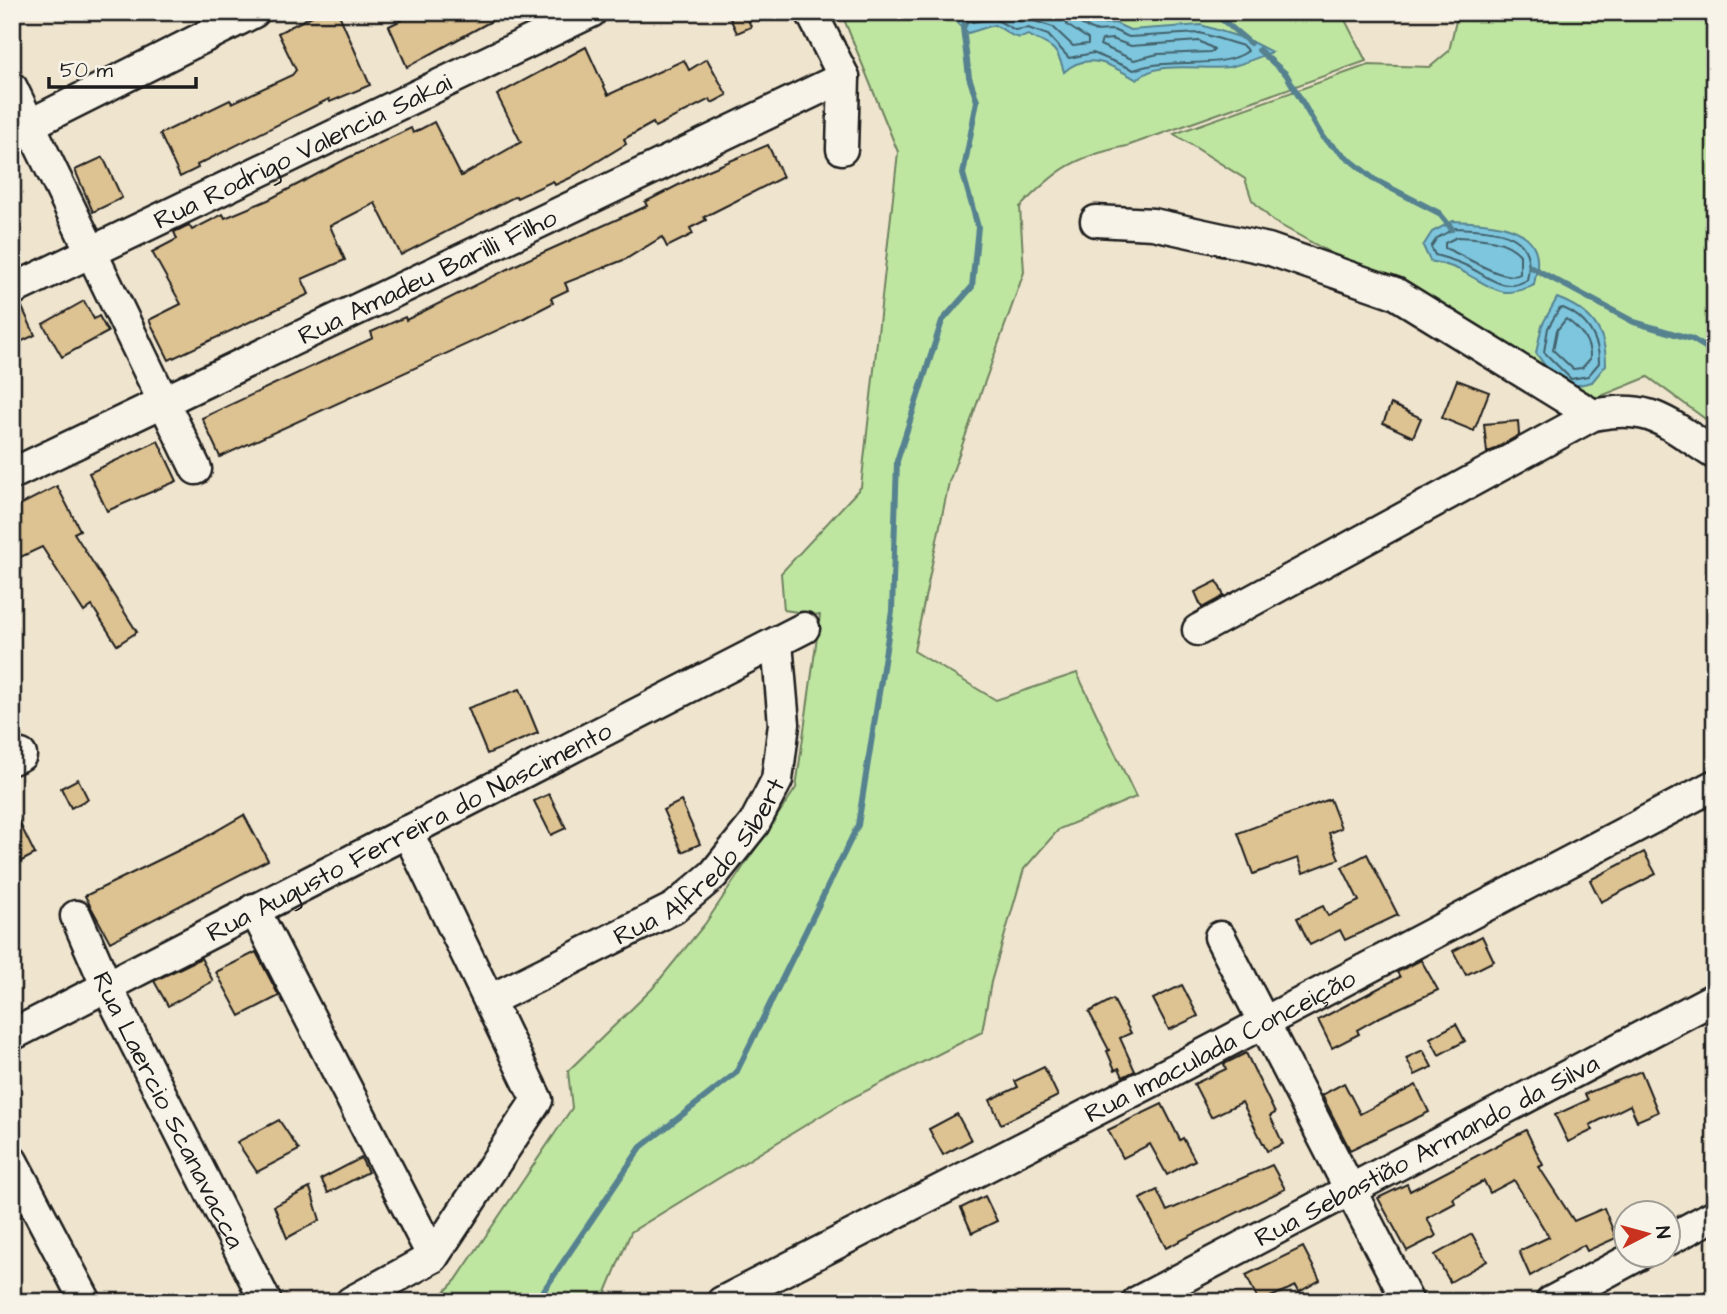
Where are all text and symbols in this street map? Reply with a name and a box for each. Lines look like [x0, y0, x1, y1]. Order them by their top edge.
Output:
scale bar [49, 46, 196, 90]
text: 50 m [60, 56, 114, 85]
street label: Rua Rodrigo Valencia Sakai [148, 65, 458, 238]
street label: Rua Amadeu Barilli Filho [292, 200, 563, 354]
street label: Rua Augusto Ferreira do Nascimento [200, 713, 618, 951]
street label: Rua Alfredo Sibert [607, 771, 794, 955]
street label: Rua Imaculada Conceição [1078, 960, 1363, 1132]
street label: Rua Laercio Scanavacca [83, 966, 253, 1255]
street label: Rua Sebastião Armando da Silva [1248, 1045, 1605, 1256]
north arrow [1612, 1198, 1682, 1268]
text: N [1648, 1225, 1676, 1240]

